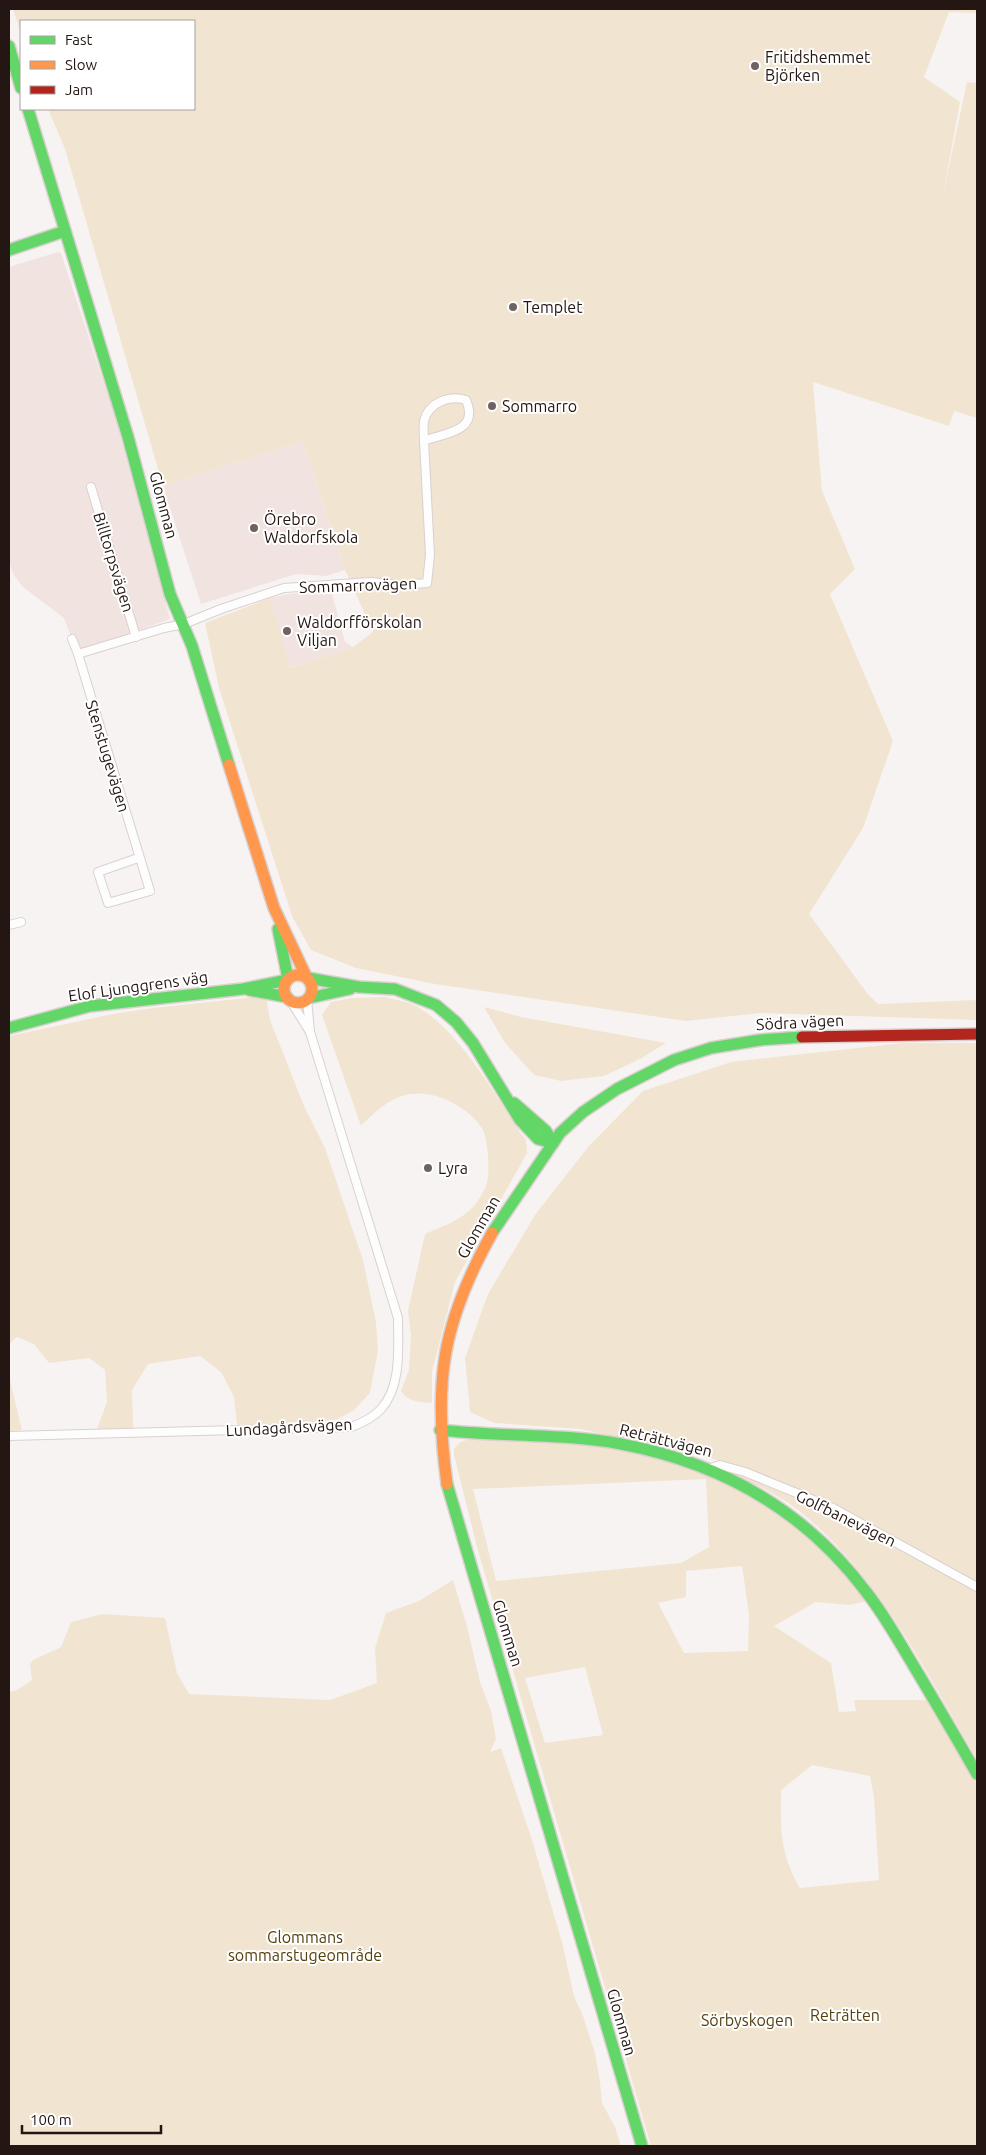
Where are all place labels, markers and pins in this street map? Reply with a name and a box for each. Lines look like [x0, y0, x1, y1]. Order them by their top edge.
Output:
place label: Fritidshemmet Björken [765, 48, 871, 84]
marker: Fritidshemmet Björken [749, 60, 761, 72]
place label: Templet [523, 298, 583, 316]
marker: Templet [507, 301, 519, 313]
place label: Sommarro [502, 397, 577, 415]
marker: Sommarro [486, 400, 498, 412]
place label: Örebro Waldorfskola [264, 510, 358, 546]
marker: Örebro Waldorfskola [248, 522, 260, 534]
place label: Waldorfförskolan Viljan [297, 613, 422, 649]
marker: Waldorfförskolan Viljan [281, 625, 293, 637]
place label: Lyra [438, 1159, 468, 1177]
marker: Lyra [422, 1162, 434, 1174]

